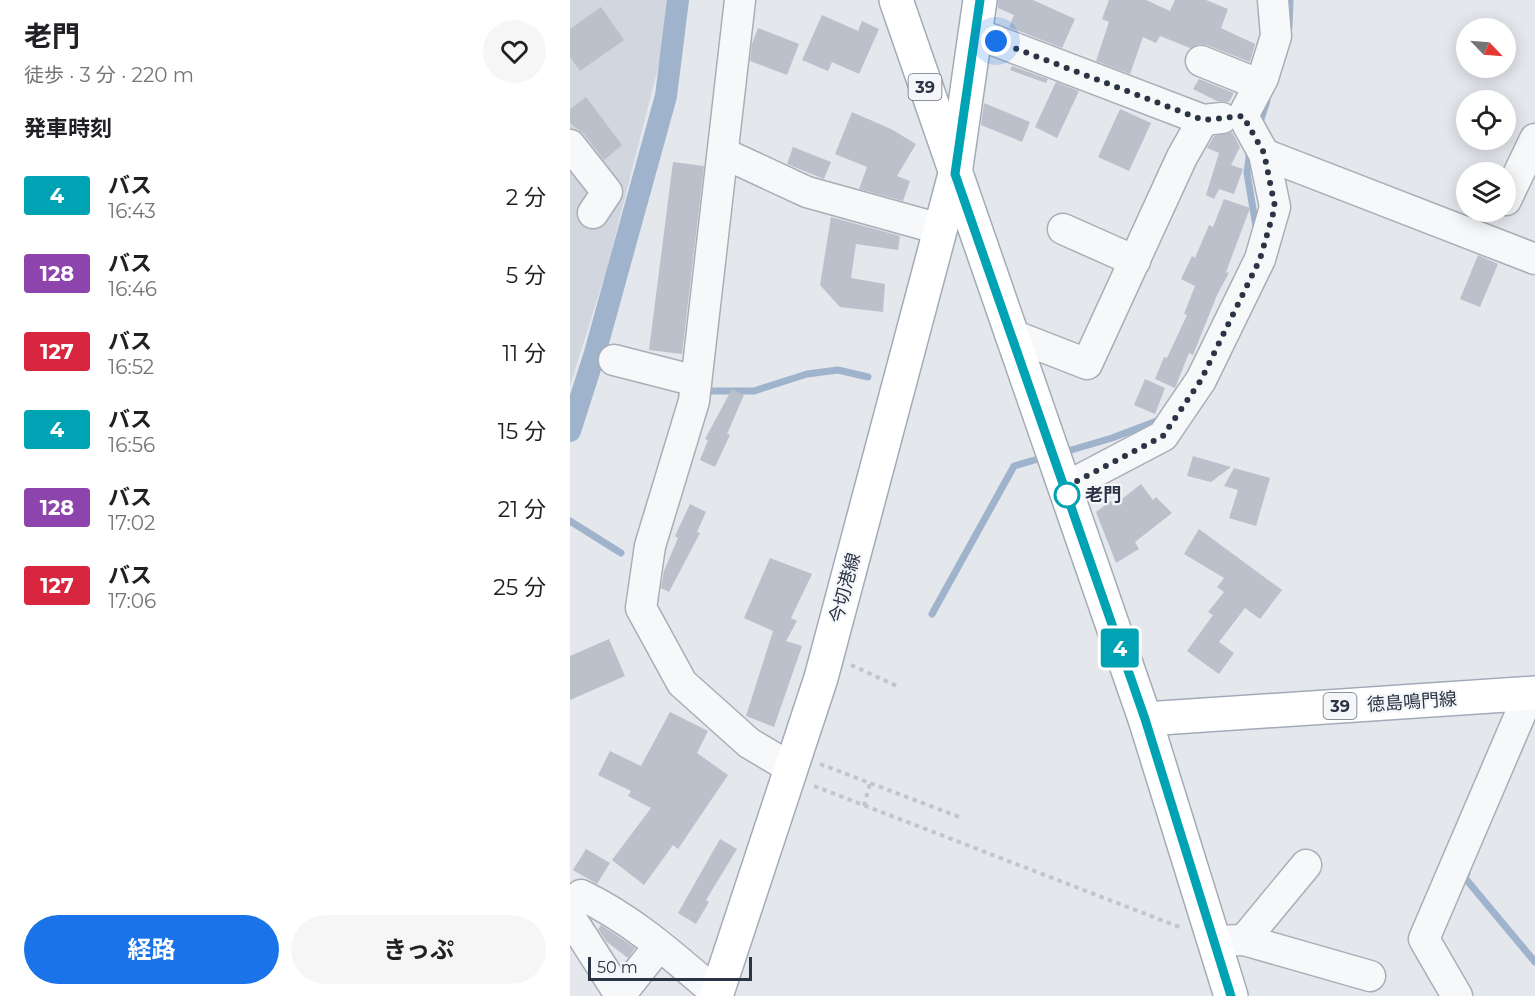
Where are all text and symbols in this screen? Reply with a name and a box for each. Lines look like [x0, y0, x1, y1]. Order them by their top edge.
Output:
north arrow [1456, 18, 1516, 78]
map controls [1456, 18, 1516, 222]
text: 老門 [24, 19, 80, 53]
button: heart [483, 20, 546, 83]
your location [981, 26, 1011, 56]
text: 徒歩 · 3 分 · 220 m [24, 63, 194, 87]
road number: 39 [908, 74, 942, 100]
button: locate [1456, 90, 1516, 150]
text: 発車時刻 [24, 115, 112, 142]
button: layers [1456, 162, 1516, 222]
text: バス [108, 172, 152, 199]
text: 4 [50, 183, 64, 208]
text: 2 分 [506, 184, 546, 211]
text: 16:43 [108, 199, 156, 223]
text: バス [108, 250, 152, 277]
text: 128 [40, 261, 74, 286]
text: 5 分 [506, 262, 546, 289]
text: 16:46 [108, 277, 157, 301]
text: バス [108, 328, 152, 355]
text: 127 [40, 339, 74, 364]
text: 11 分 [502, 340, 546, 367]
text: 16:52 [108, 355, 154, 379]
text: バス [108, 406, 152, 433]
text: 4 [50, 417, 64, 442]
text: 15 分 [498, 418, 546, 445]
text: 16:56 [108, 433, 155, 457]
marker: 老門 [1054, 482, 1080, 508]
text: バス [108, 484, 152, 511]
place label: 老門 [1085, 484, 1121, 506]
text: 128 [40, 495, 74, 520]
text: 21 分 [498, 496, 546, 523]
text: 17:02 [108, 511, 155, 535]
street label: 今切港線 [825, 550, 865, 626]
text: バス [108, 562, 152, 589]
text: 127 [40, 573, 74, 598]
text: 25 分 [493, 574, 546, 601]
text: 17:06 [108, 589, 156, 613]
line badge: 4 [1100, 628, 1140, 668]
text: 4 [1113, 636, 1127, 661]
street label: 徳島鳴門線 [1366, 688, 1458, 716]
road number: 39 [1324, 693, 1356, 719]
button: 経路 [24, 915, 279, 984]
button: きっぷ [291, 915, 546, 984]
scale bar [588, 954, 752, 982]
text: 50 m [597, 958, 638, 977]

